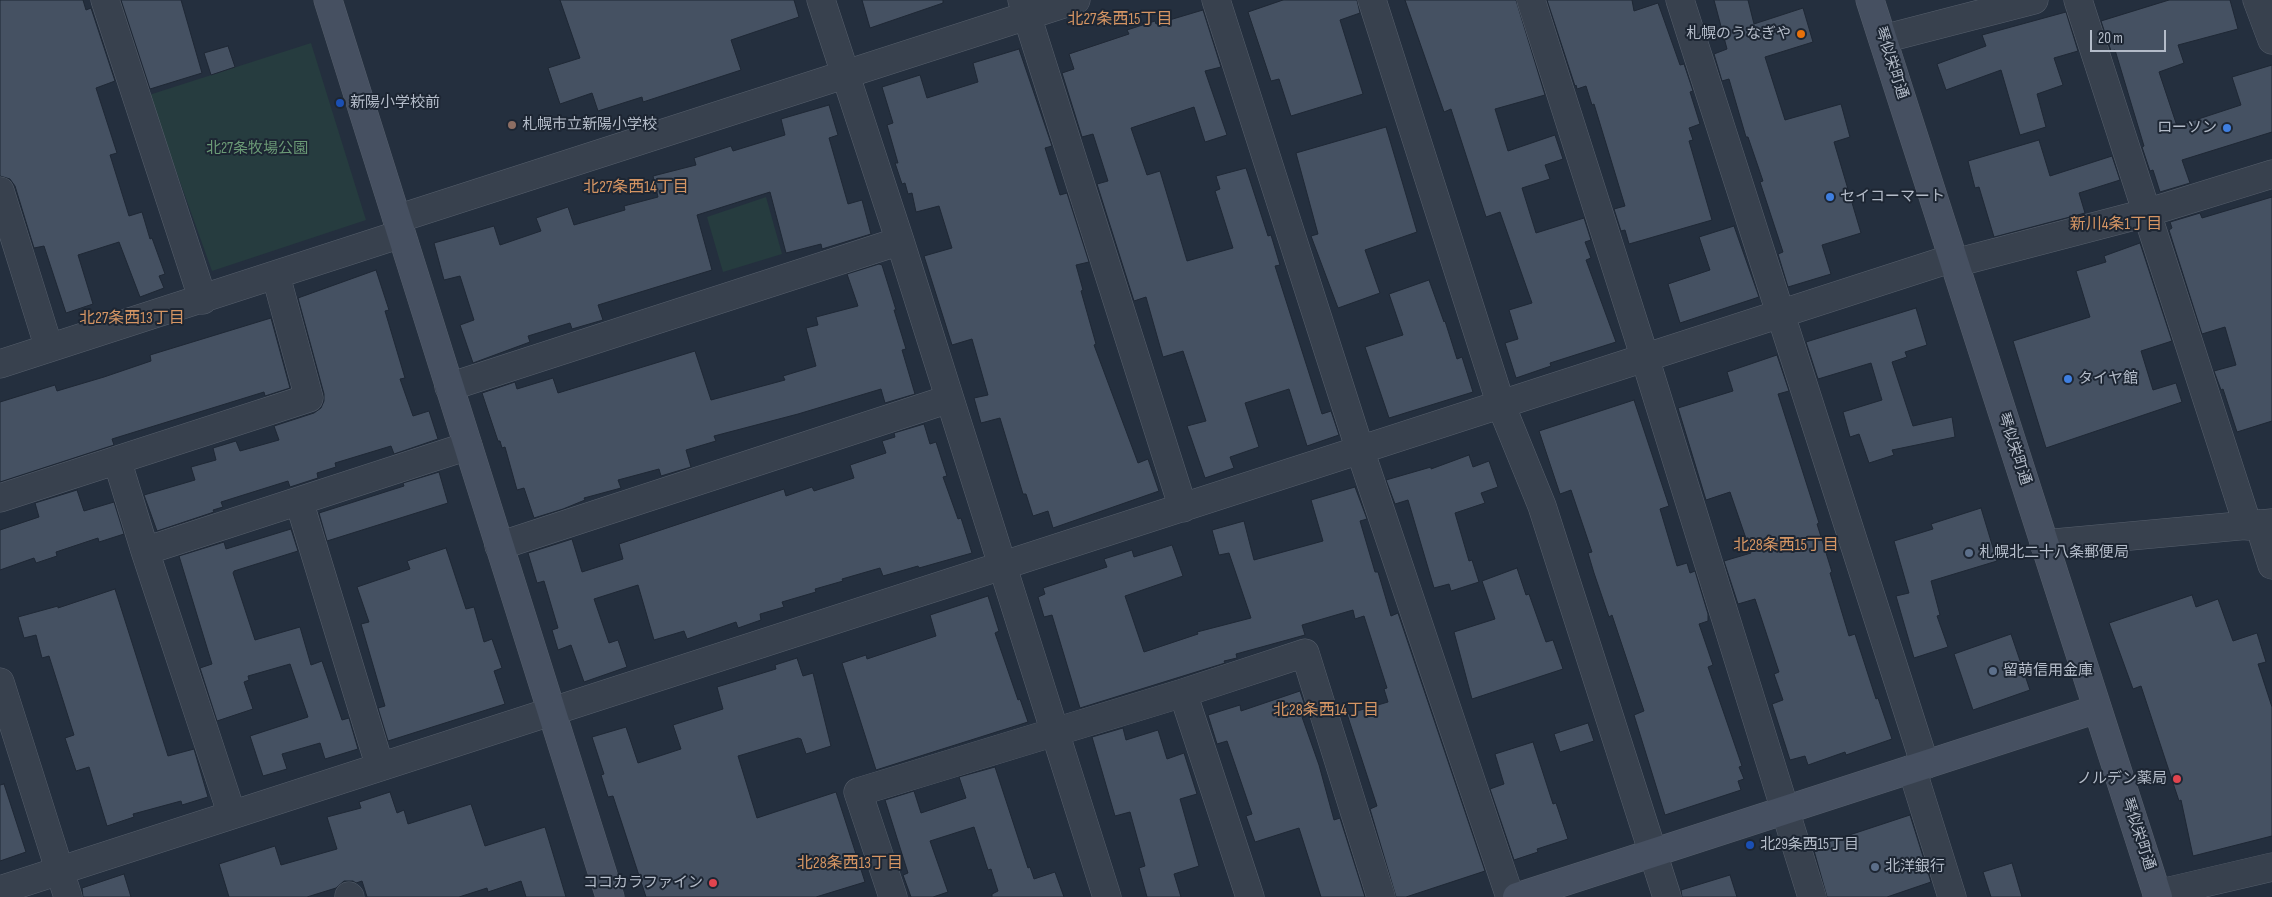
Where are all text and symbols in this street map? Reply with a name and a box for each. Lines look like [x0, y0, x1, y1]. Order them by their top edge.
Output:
district label: 北27条西15丁目 [1067, 10, 1173, 30]
scale bar [2092, 20, 2168, 52]
place label: 札幌のうなぎや [1686, 25, 1791, 43]
street label: 琴似栄町通 [1871, 25, 1911, 101]
marker: 札幌のうなぎや [1795, 28, 1807, 40]
text: 20 m [2098, 29, 2123, 48]
place label: 新陽小学校前 [350, 94, 440, 112]
marker: 新陽小学校前 [334, 97, 346, 109]
place label: 札幌市立新陽小学校 [522, 116, 657, 134]
marker: 札幌市立新陽小学校 [506, 119, 518, 131]
place label: ローソン [2157, 119, 2217, 137]
marker: ローソン [2221, 122, 2233, 134]
park label: 北27条牧場公園 [206, 140, 308, 158]
district label: 北27条西14丁目 [583, 178, 689, 198]
place label: セイコーマート [1840, 188, 1945, 206]
marker: セイコーマート [1824, 191, 1836, 203]
district label: 新川4条1丁目 [2070, 215, 2162, 235]
district label: 北27条西13丁目 [79, 309, 185, 329]
place label: タイヤ館 [2078, 370, 2138, 388]
marker: タイヤ館 [2062, 373, 2074, 385]
street label: 琴似栄町通 [1994, 411, 2034, 487]
district label: 北28条西15丁目 [1733, 536, 1839, 556]
place label: 札幌北二十八条郵便局 [1979, 544, 2129, 562]
marker: 札幌北二十八条郵便局 [1963, 547, 1975, 559]
place label: 留萌信用金庫 [2003, 662, 2093, 680]
marker: 留萌信用金庫 [1987, 665, 1999, 677]
district label: 北28条西14丁目 [1273, 701, 1379, 721]
place label: ノルデン薬局 [2077, 770, 2167, 788]
marker: ノルデン薬局 [2171, 773, 2183, 785]
street label: 琴似栄町通 [2118, 796, 2158, 872]
place label: 北29条西15丁目 [1760, 836, 1859, 854]
marker: 北29条西15丁目 [1744, 839, 1756, 851]
district label: 北28条西13丁目 [797, 854, 903, 874]
place label: 北洋銀行 [1885, 858, 1945, 876]
marker: 北洋銀行 [1869, 861, 1881, 873]
place label: ココカラファイン [583, 874, 703, 892]
marker: ココカラファイン [707, 877, 719, 889]

